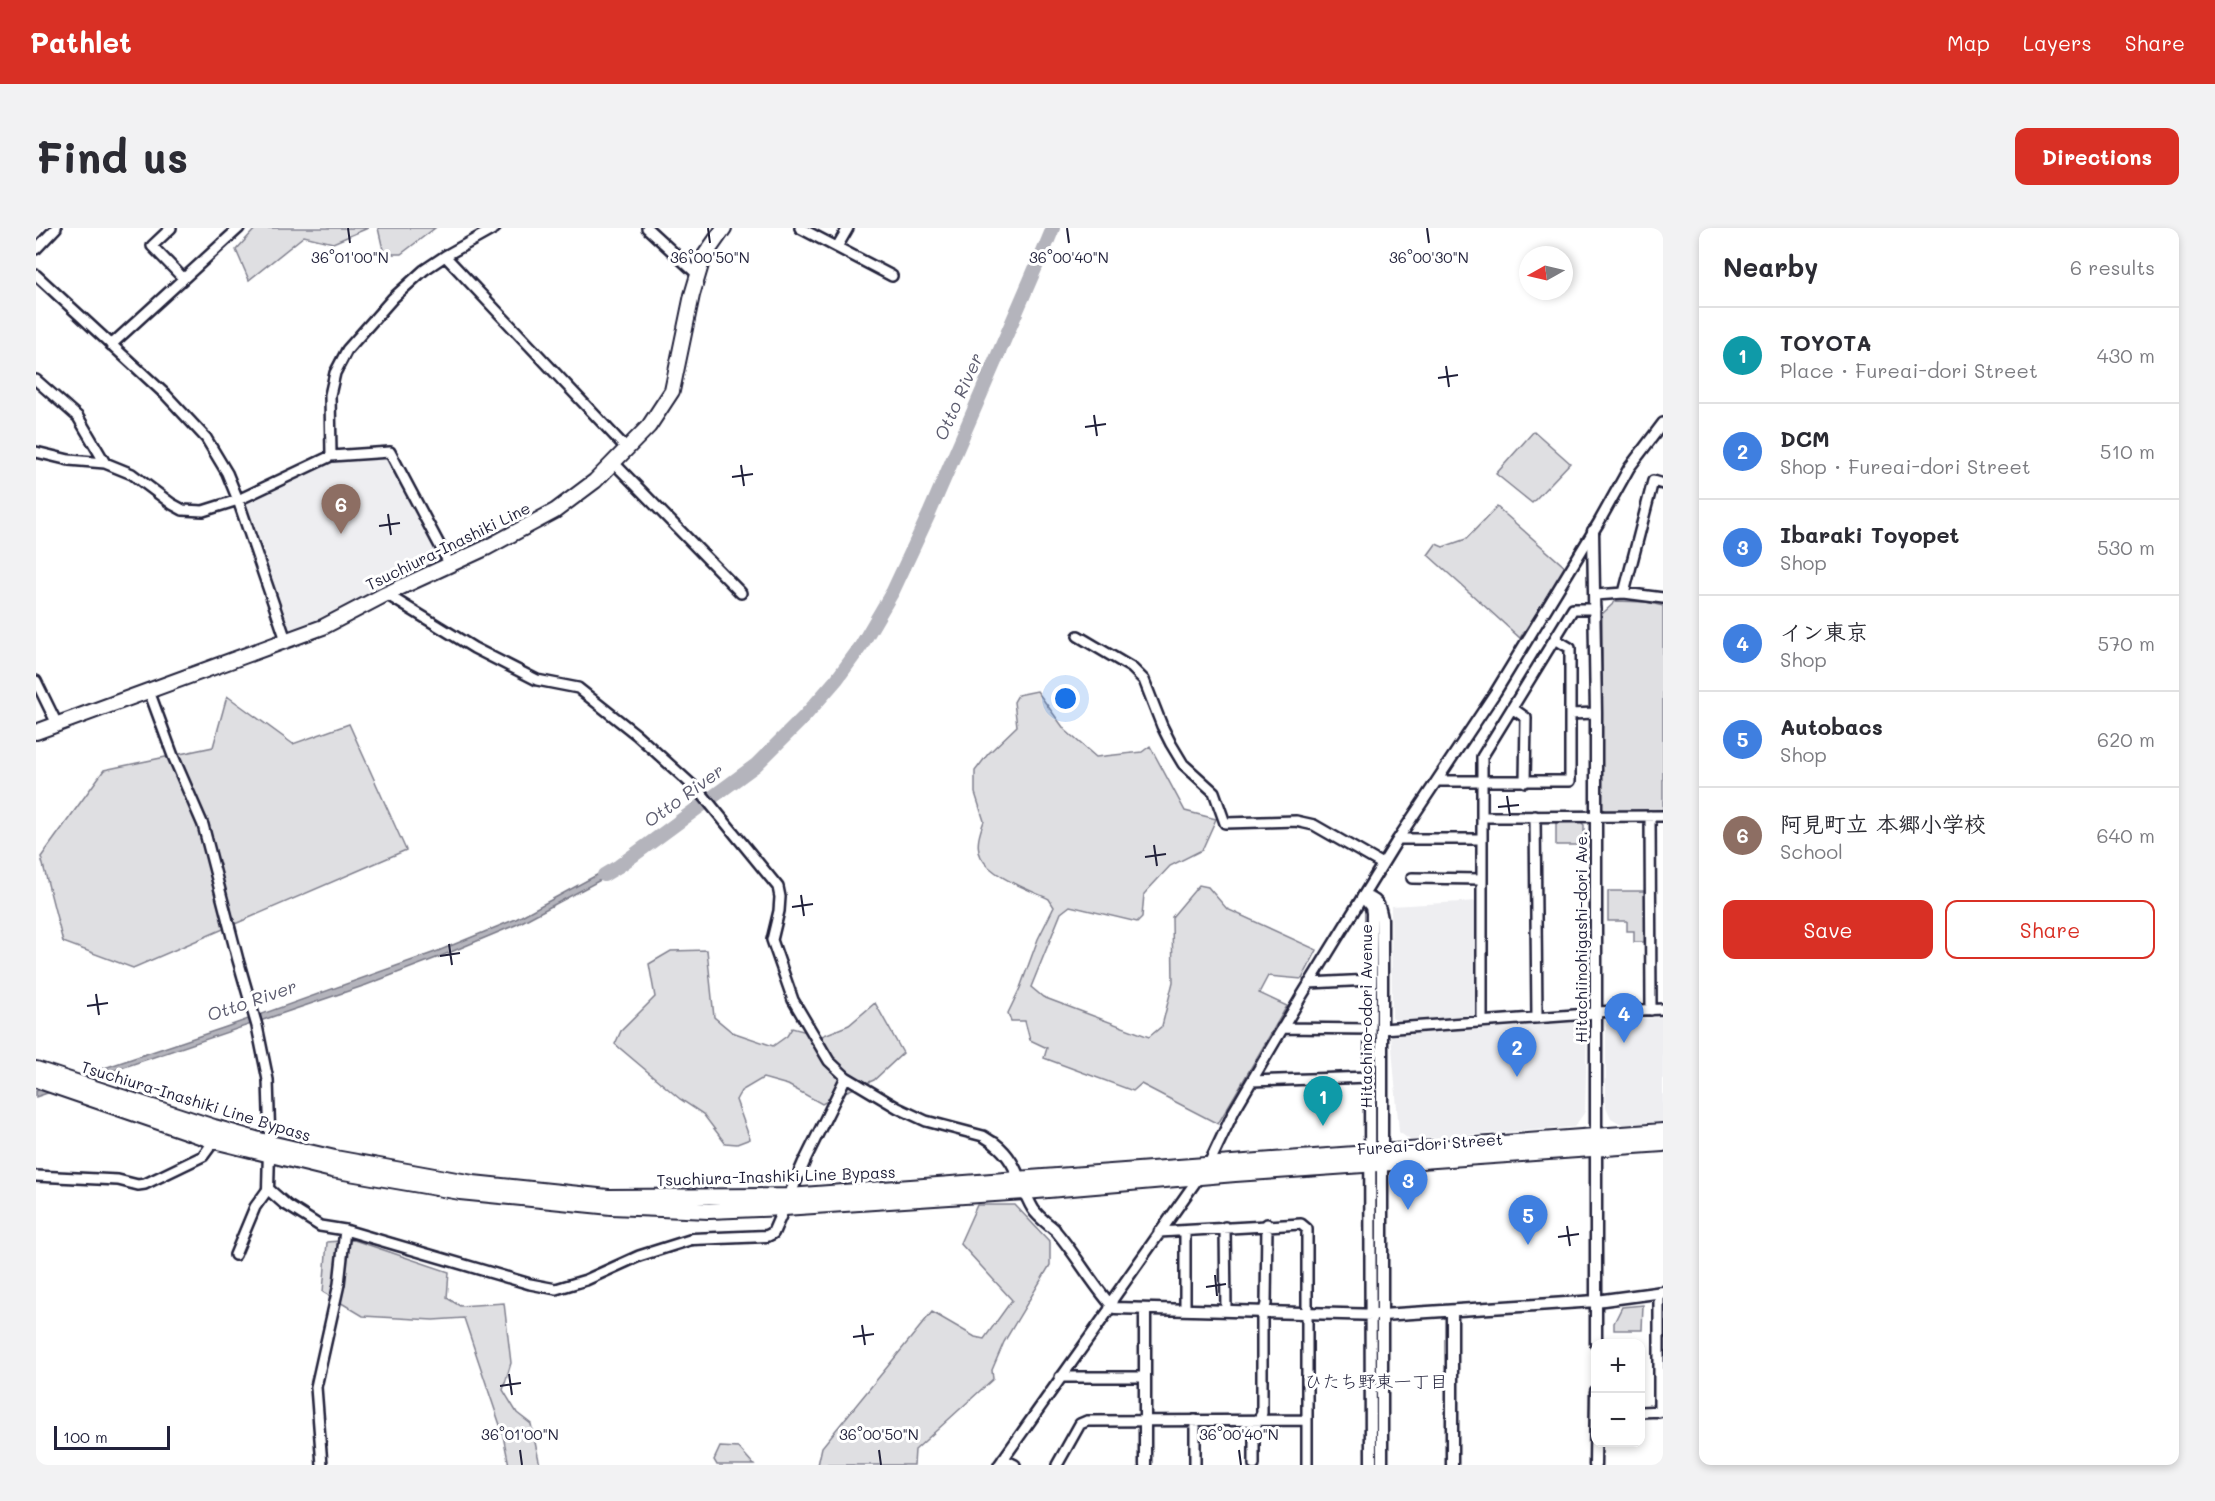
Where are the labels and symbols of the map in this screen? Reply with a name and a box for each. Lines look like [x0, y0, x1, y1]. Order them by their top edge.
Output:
north arrow [1519, 246, 1573, 300]
text: 36°01'00"N [311, 247, 389, 267]
text: 36°00'50"N [670, 247, 750, 267]
text: 36°00'40"N [1029, 247, 1109, 267]
text: 36°00'30"N [1389, 247, 1469, 267]
water label: Otto River [928, 349, 988, 444]
pin: 6 [322, 484, 360, 534]
street label: Tsuchiura-Inashiki Line [362, 497, 533, 595]
your location [1051, 684, 1080, 713]
water label: Otto River [639, 758, 728, 832]
street label: Hitachiinohigashi-dori Ave. [1570, 831, 1591, 1043]
street label: Hitachino-odori Avenue [1355, 924, 1376, 1108]
water label: Otto River [204, 974, 300, 1027]
pin: 4 [1604, 994, 1644, 1043]
pin: 2 [1498, 1028, 1536, 1077]
street label: Tsuchiura-Inashiki Line Bypass [79, 1056, 314, 1146]
pin: 1 [1304, 1076, 1342, 1126]
street label: Fureai-dori Street [1356, 1128, 1503, 1159]
pin: 3 [1388, 1160, 1428, 1210]
street label: Tsuchiura-Inashiki Line Bypass [656, 1161, 896, 1190]
pin: 5 [1508, 1196, 1548, 1245]
district label: ひたち野東一丁目 [1304, 1369, 1448, 1393]
scale bar [54, 1423, 170, 1450]
text: 36°01'00"N [481, 1424, 559, 1444]
text: 36°00'50"N [839, 1424, 919, 1444]
text: 36°00'40"N [1199, 1424, 1279, 1444]

